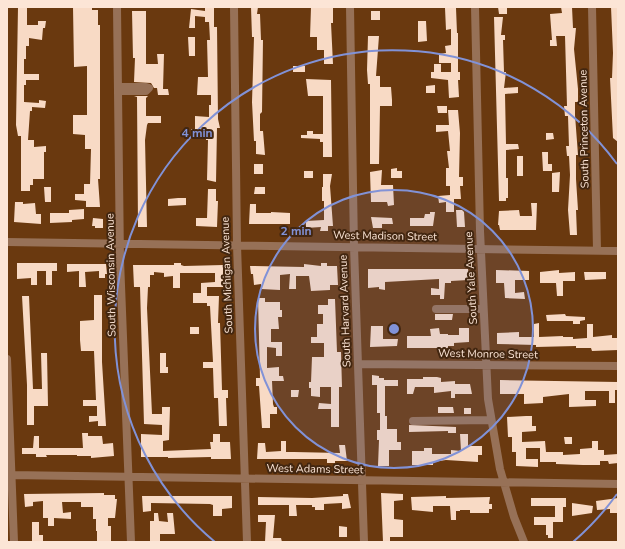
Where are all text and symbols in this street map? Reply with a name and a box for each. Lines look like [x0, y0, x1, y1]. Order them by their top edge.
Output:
street label: South Princeton Avenue [575, 69, 593, 189]
text: 4 min [181, 125, 213, 141]
street label: South Wisconsin Avenue [102, 213, 120, 337]
street label: South Michigan Avenue [217, 216, 237, 334]
text: 2 min [280, 223, 312, 239]
street label: West Madison Street [333, 228, 437, 244]
street label: South Yale Avenue [461, 231, 481, 325]
street label: South Harvard Avenue [336, 254, 354, 367]
centre of rings [387, 322, 401, 336]
street label: West Monroe Street [438, 346, 538, 362]
street label: West Adams Street [266, 461, 364, 477]

